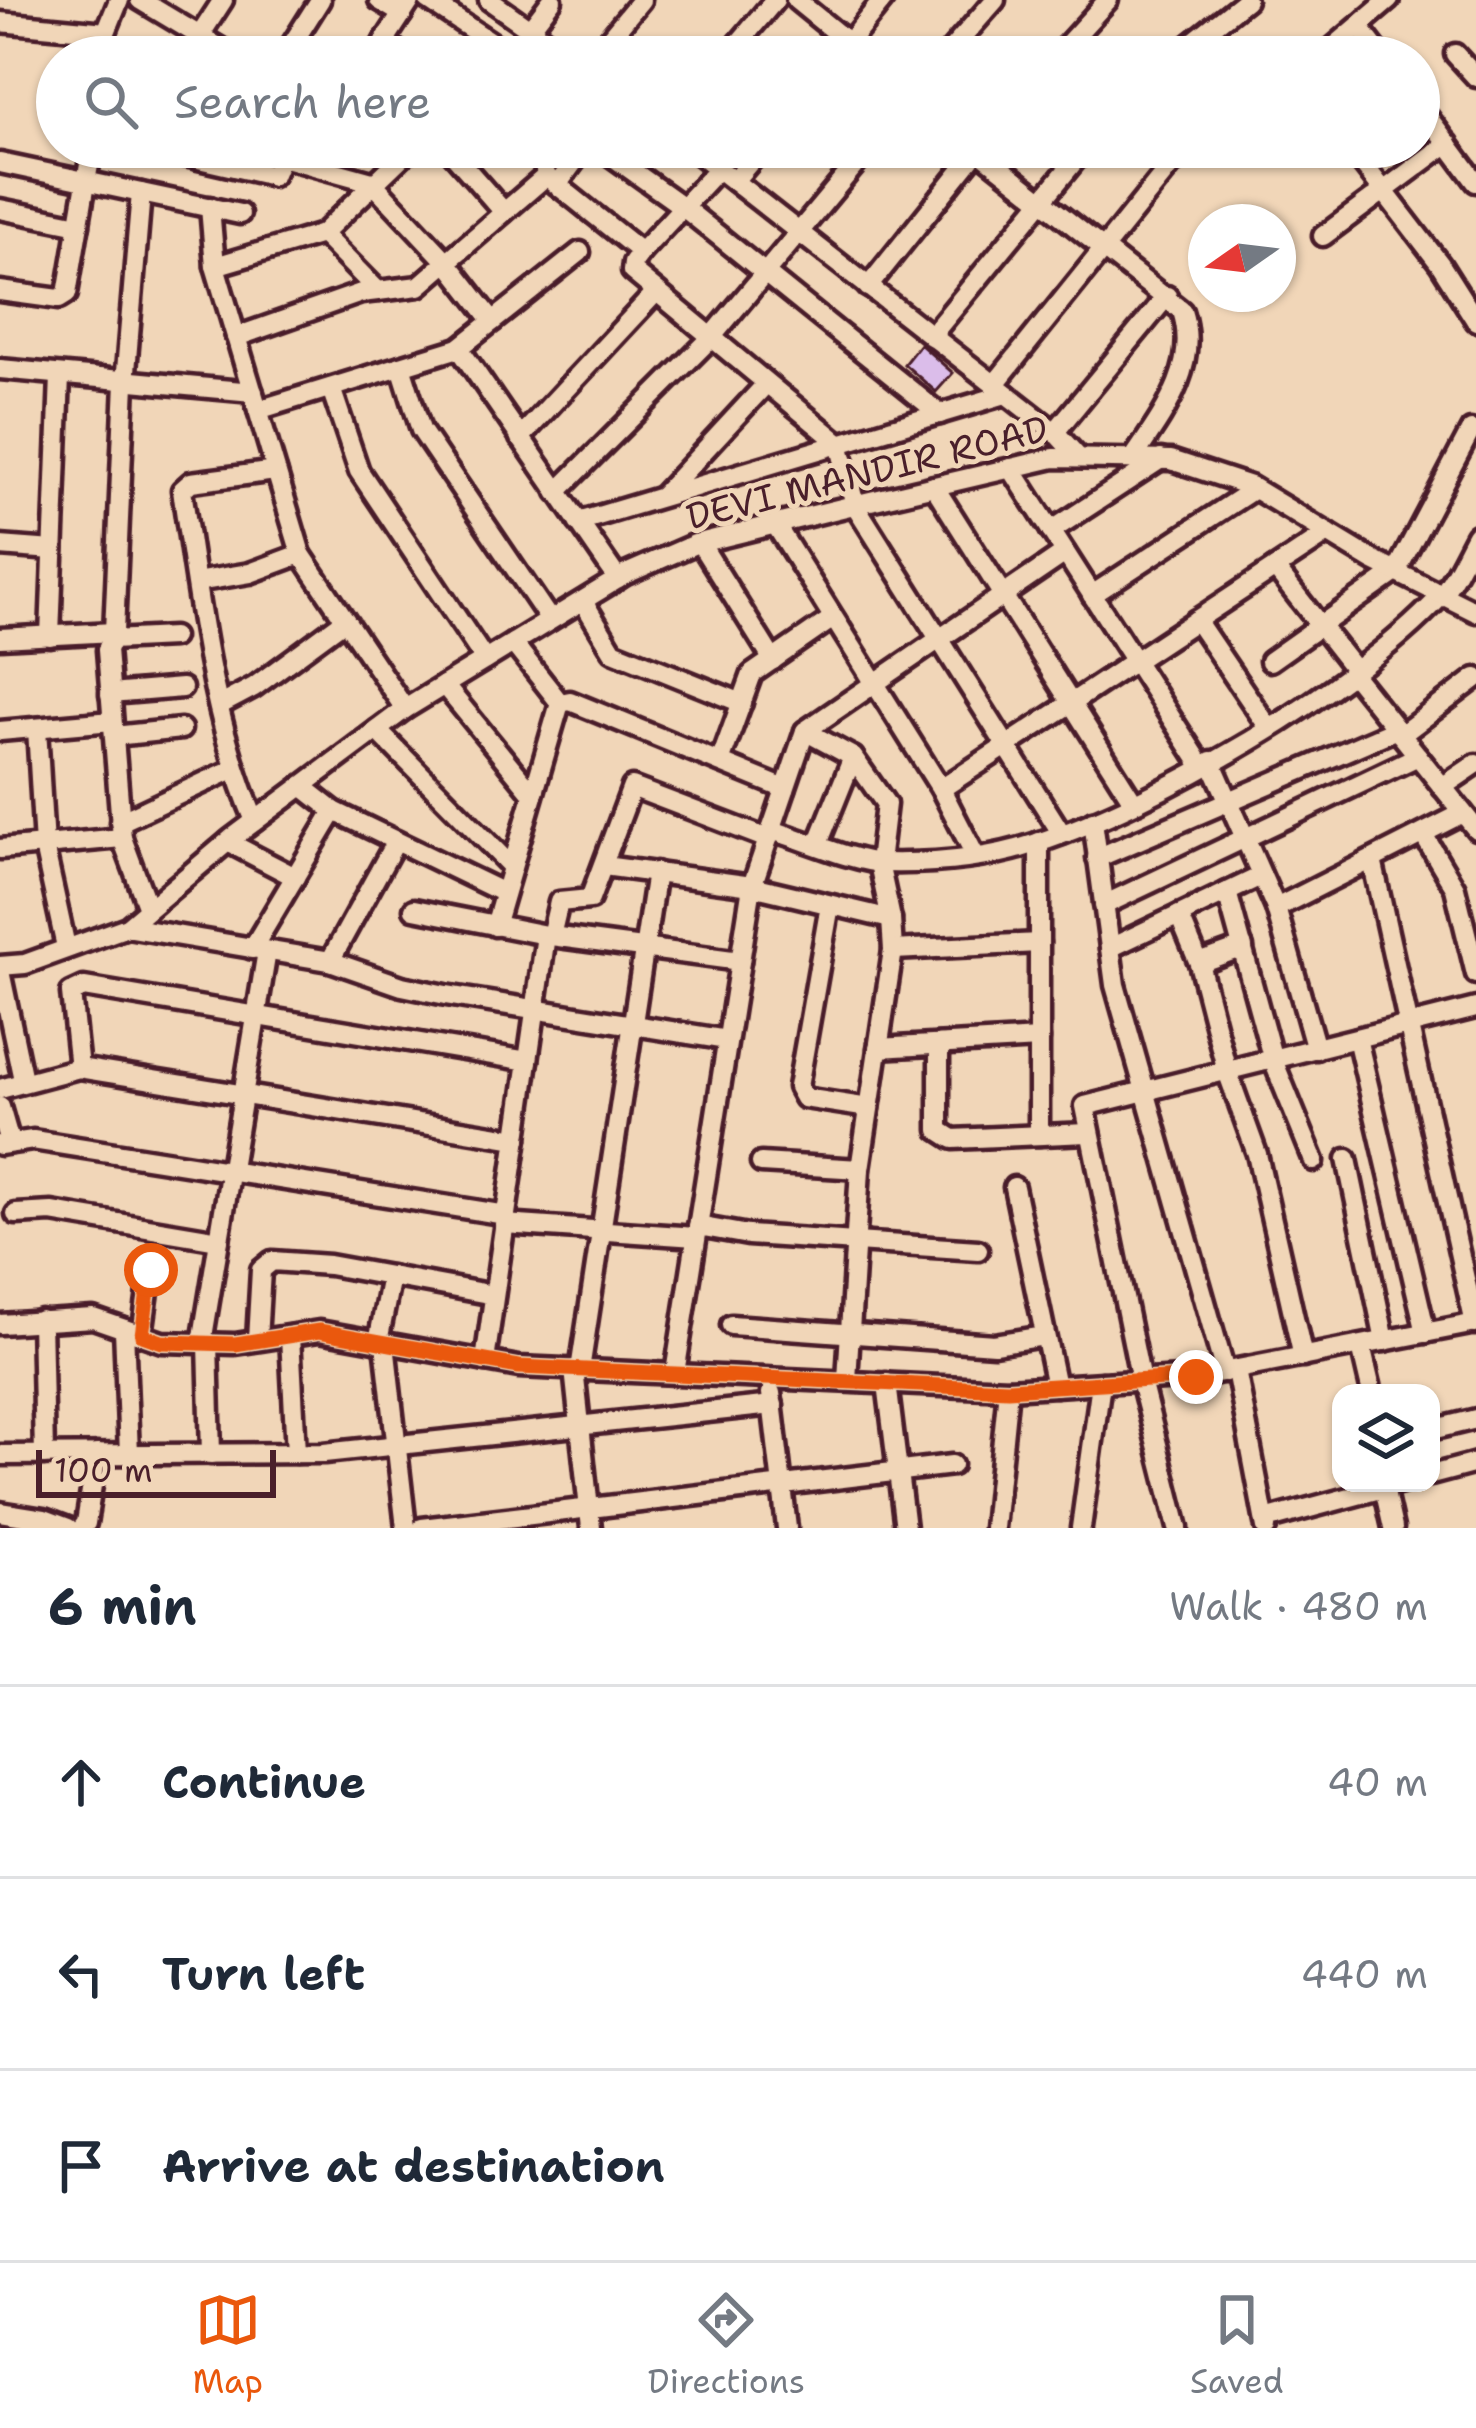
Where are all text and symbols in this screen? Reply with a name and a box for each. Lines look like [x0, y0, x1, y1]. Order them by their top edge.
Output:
search box [36, 36, 1440, 168]
icon: search [78, 69, 144, 135]
text: Search here [174, 72, 431, 132]
north arrow [1188, 204, 1296, 312]
street label: DEVI MANDIR ROAD [681, 404, 1053, 541]
route start [124, 1243, 178, 1297]
route end [1169, 1350, 1223, 1404]
map controls [1332, 1384, 1440, 1492]
button: layers [1332, 1384, 1440, 1492]
scale bar [36, 1444, 276, 1497]
text: 100 m [54, 1448, 153, 1493]
text: 6 min [48, 1572, 197, 1640]
text: Walk · 480 m [1169, 1580, 1428, 1632]
icon: ahead [48, 1749, 114, 1815]
text: Continue [162, 1752, 366, 1812]
text: 40 m [1327, 1756, 1428, 1808]
icon: left [48, 1941, 114, 2007]
text: Turn left [162, 1944, 365, 2004]
text: 440 m [1301, 1948, 1428, 2000]
icon: arrive [48, 2133, 114, 2199]
text: Arrive at destination [162, 2136, 665, 2196]
tab: Map [192, 2287, 263, 2404]
tab: Directions [648, 2287, 805, 2404]
tab: Saved [1190, 2287, 1284, 2404]

